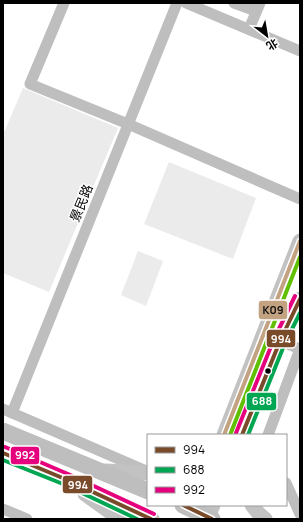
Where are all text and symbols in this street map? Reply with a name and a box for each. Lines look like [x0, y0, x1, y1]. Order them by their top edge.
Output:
north arrow [247, 16, 287, 56]
text: 北 [264, 36, 281, 54]
street label: 景民路 [65, 182, 97, 224]
line badge: K09 [258, 300, 288, 320]
text: K09 [262, 302, 284, 317]
line badge: 994 [266, 329, 296, 348]
text: 994 [271, 331, 291, 346]
unlabelled marker [263, 366, 273, 376]
line badge: 688 [246, 392, 277, 411]
text: 688 [252, 393, 272, 408]
legend [147, 434, 287, 506]
text: 994 [183, 441, 205, 458]
line badge: 992 [10, 446, 40, 465]
text: 992 [15, 447, 35, 462]
text: 688 [183, 461, 204, 478]
line badge: 994 [62, 475, 93, 494]
text: 994 [68, 477, 88, 492]
text: 992 [183, 481, 205, 498]

